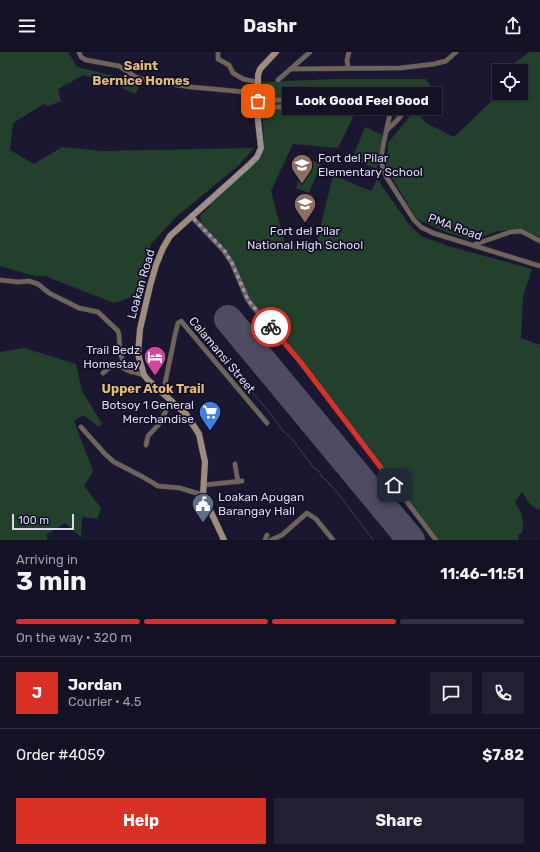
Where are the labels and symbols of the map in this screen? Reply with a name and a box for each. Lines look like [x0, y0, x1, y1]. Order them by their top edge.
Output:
district label: Saint Bernice Homes [92, 58, 190, 88]
pin [241, 84, 275, 118]
callout: Look Good Feel Good [282, 87, 442, 115]
place label: Fort del Pilar Elementary School [318, 151, 423, 179]
school or university icon: Fort del Pilar Elementary School [289, 152, 315, 185]
school or university icon: Fort del Pilar National High School [292, 191, 318, 224]
street label: PMA Road [426, 211, 484, 243]
place label: Fort del Pilar National High School [247, 224, 363, 252]
street label: Loakan Road [124, 248, 158, 320]
courier [251, 307, 291, 347]
street label: Calamansi Street [186, 314, 258, 396]
place label: Trail Bedz Homestay [83, 343, 140, 371]
hotel icon: Trail Bedz Homestay [142, 344, 168, 377]
district label: Upper Atok Trail [102, 381, 204, 396]
place label: Botsoy 1 General Merchandise [101, 398, 194, 426]
supermarket icon: Botsoy 1 General Merchandise [197, 399, 223, 432]
pin [377, 468, 411, 502]
place label: Loakan Apugan Barangay Hall [218, 490, 304, 518]
public building icon: Loakan Apugan Barangay Hall [190, 491, 216, 524]
scale bar [12, 512, 74, 531]

